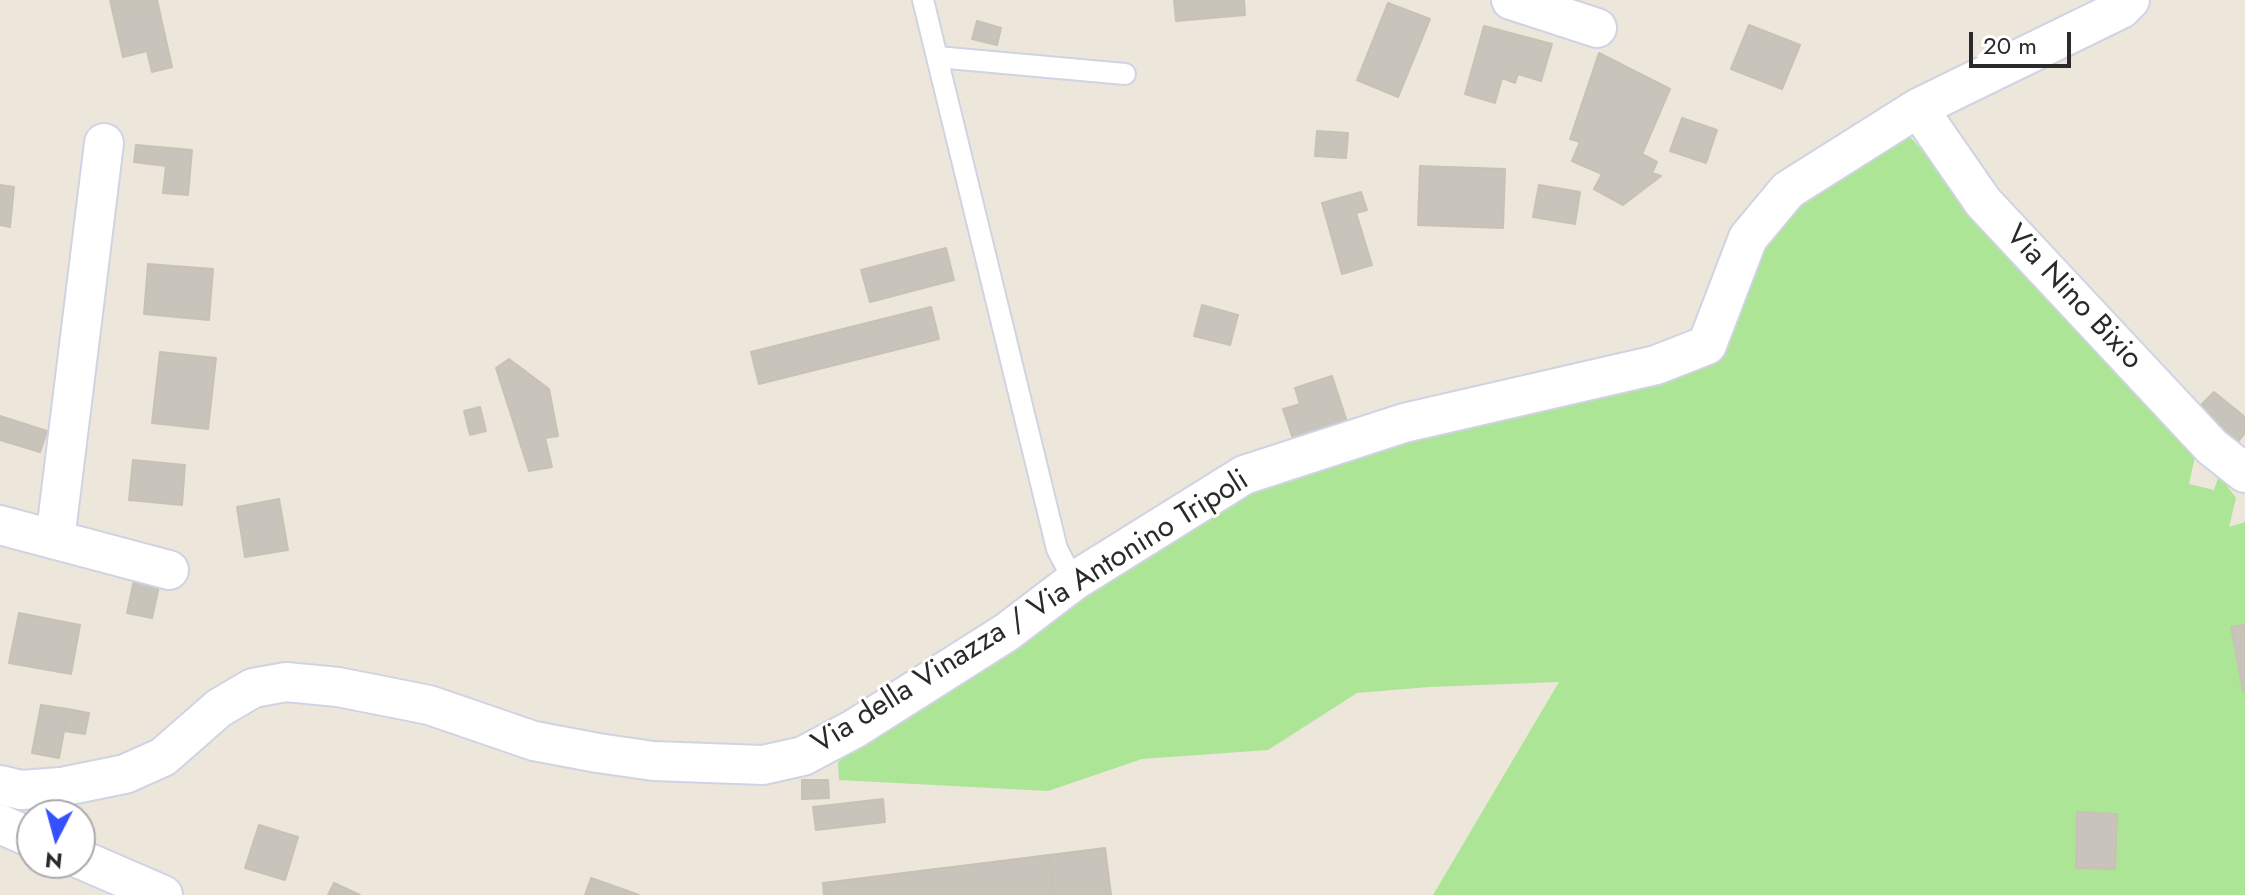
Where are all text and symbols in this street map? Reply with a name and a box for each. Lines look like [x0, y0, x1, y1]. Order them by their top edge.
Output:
scale bar [1973, 16, 2075, 66]
text: 20 m [1983, 28, 2037, 63]
street label: Via Nino Bixio [1997, 218, 2149, 378]
street label: Via della Vinazza / Via Antonino Tripoli [806, 463, 1256, 763]
north arrow [16, 799, 96, 879]
text: N [43, 844, 64, 878]

